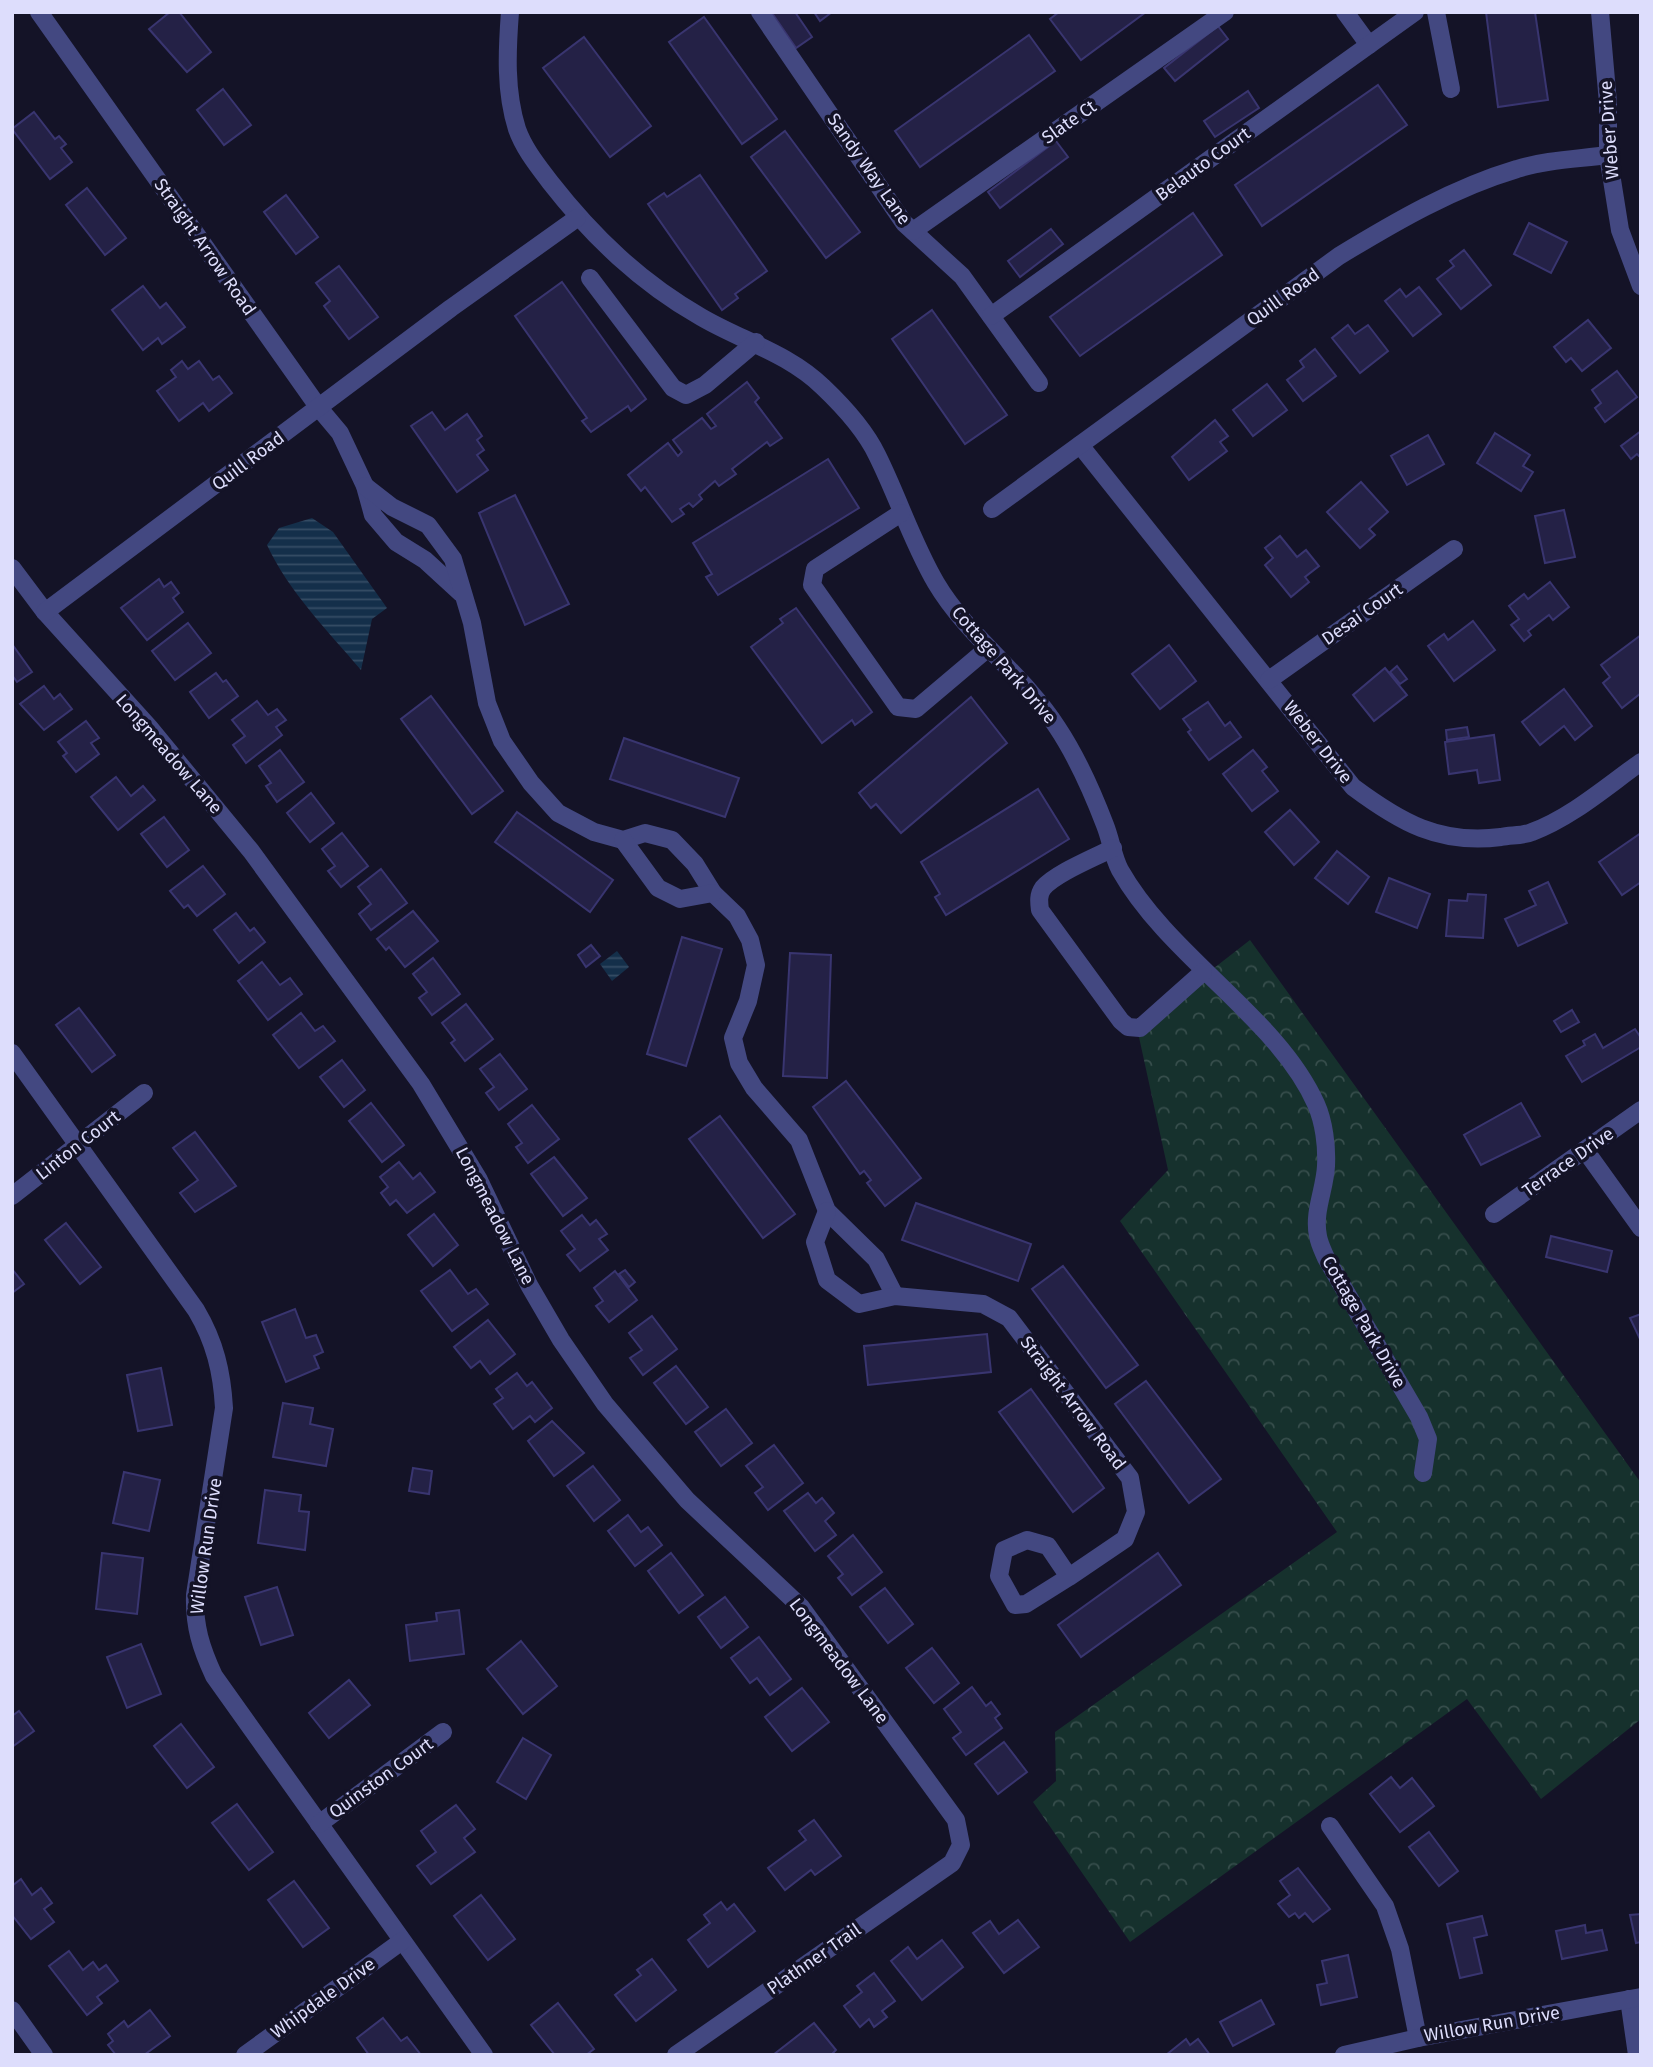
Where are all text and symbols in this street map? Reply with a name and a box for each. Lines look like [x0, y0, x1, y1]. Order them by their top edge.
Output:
street label: Weber Drive [1595, 80, 1623, 180]
street label: Slate Ct [1037, 95, 1101, 149]
street label: Sandy Way Lane [822, 109, 916, 229]
street label: Belauto Court [1151, 122, 1255, 206]
street label: Straight Arrow Road [150, 174, 260, 320]
street label: Quill Road [1242, 263, 1324, 331]
street label: Quill Road [208, 427, 288, 495]
street label: Desai Court [1317, 578, 1407, 650]
street label: Cottage Park Drive [947, 602, 1061, 728]
street label: Longmeadow Lane [111, 690, 227, 818]
street label: Weber Drive [1279, 696, 1357, 788]
street label: Linton Court [32, 1105, 125, 1185]
street label: Terrace Drive [1518, 1123, 1618, 1201]
street label: Longmeadow Lane [451, 1143, 539, 1289]
street label: Cottage Park Drive [1317, 1252, 1411, 1392]
street label: Straight Arrow Road [1015, 1332, 1131, 1474]
street label: Willow Run Drive [186, 1476, 226, 1616]
street label: Longmeadow Lane [785, 1594, 893, 1728]
street label: Quinston Court [325, 1733, 438, 1823]
street label: Plathner Trail [763, 1919, 865, 1999]
street label: Whipdale Drive [267, 1953, 379, 2043]
street label: Willow Run Drive [1422, 2001, 1562, 2047]

